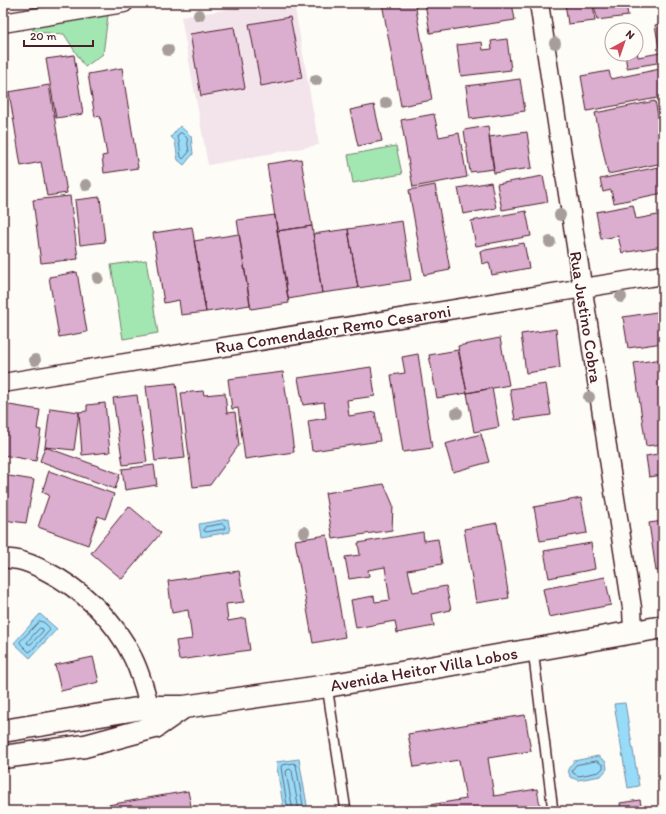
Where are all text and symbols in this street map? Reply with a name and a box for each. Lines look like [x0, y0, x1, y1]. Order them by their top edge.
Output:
scale bar [24, 22, 93, 48]
north arrow [604, 22, 644, 62]
text: N [623, 27, 637, 42]
text: 20 m [30, 29, 57, 43]
street label: Rua Justino Cobra [566, 250, 606, 384]
street label: Rua Comendador Remo Cesaroni [214, 300, 452, 358]
street label: Avenida Heitor Villa Lobos [329, 643, 519, 695]

